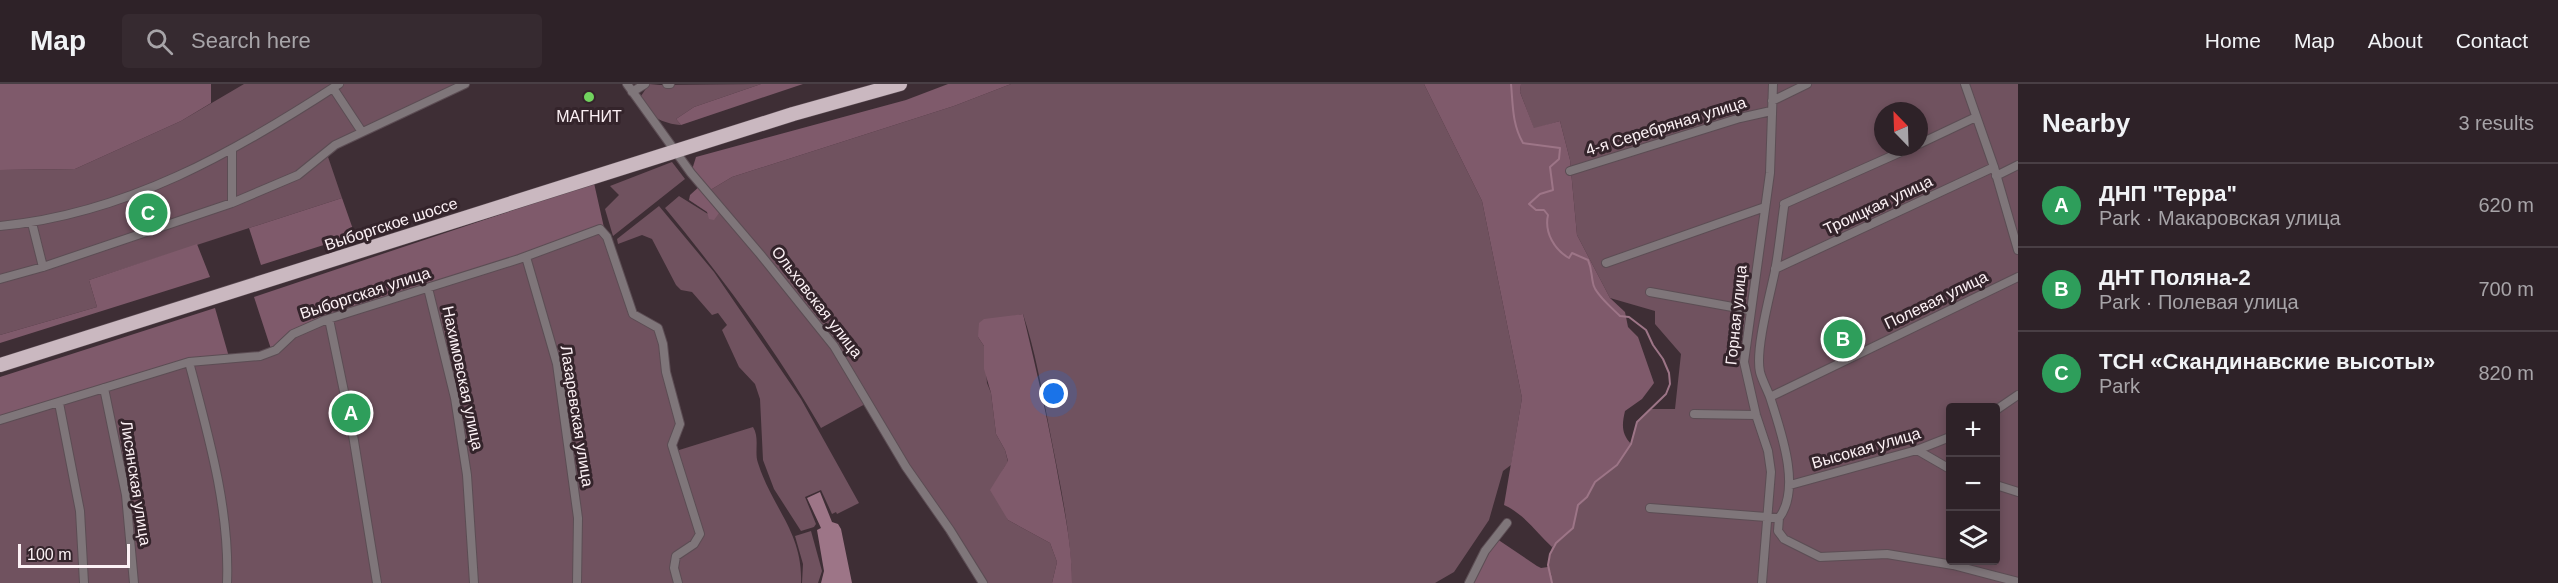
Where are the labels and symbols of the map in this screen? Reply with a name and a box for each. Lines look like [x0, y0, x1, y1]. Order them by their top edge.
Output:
marker: МАГНИТ [582, 90, 596, 104]
street label: 4-я Серебряная улица [1584, 93, 1748, 159]
north arrow [1874, 102, 1928, 156]
place label: МАГНИТ [556, 108, 622, 125]
street label: Троицкая улица [1821, 172, 1935, 238]
pin: C [128, 190, 168, 236]
street label: Выборгское шоссе [322, 194, 460, 254]
street label: Ольховская улица [768, 243, 866, 361]
street label: Выборгская улица [298, 264, 432, 322]
street label: Горная улица [1722, 264, 1750, 366]
street label: Полевая улица [1882, 268, 1990, 332]
street label: Нахимовская улица [439, 304, 487, 452]
pin: B [1824, 316, 1862, 362]
street label: Лазаревская улица [557, 344, 597, 488]
your location [1039, 379, 1068, 408]
pin: A [332, 390, 370, 436]
street label: Лисянская улица [118, 419, 154, 547]
street label: Высокая улица [1810, 424, 1923, 472]
scale bar [18, 541, 130, 568]

